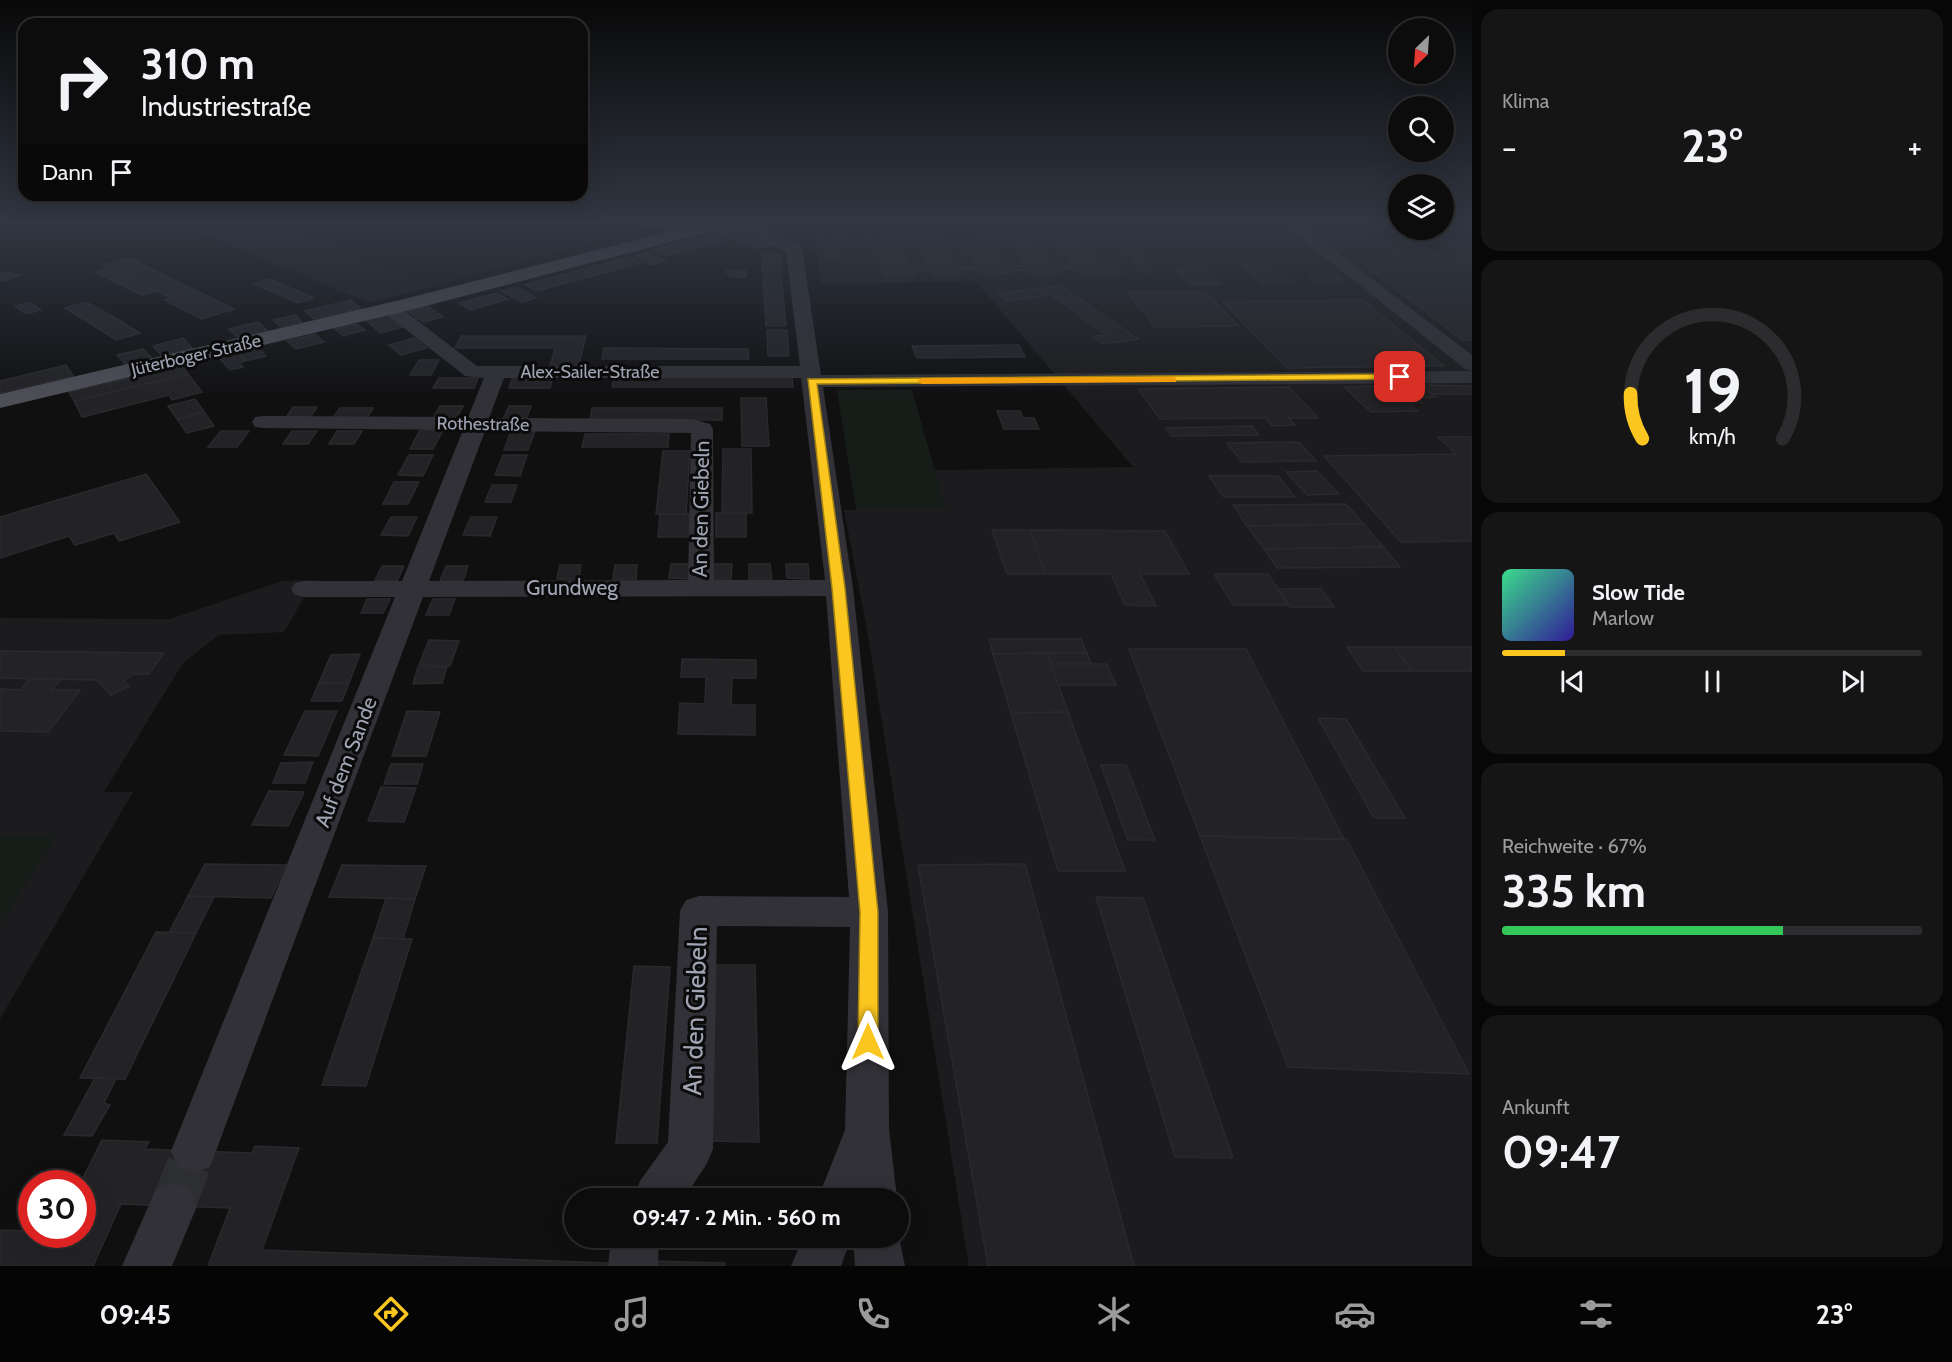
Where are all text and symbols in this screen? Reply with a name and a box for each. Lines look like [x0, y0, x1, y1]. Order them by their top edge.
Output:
north arrow [1388, 18, 1454, 84]
map controls [1388, 18, 1454, 240]
text: 310 m [141, 38, 255, 90]
icon: right [42, 42, 120, 120]
text: Klima [1502, 89, 1549, 113]
text: Industriestraße [141, 90, 311, 123]
button: search [1388, 96, 1454, 162]
text: 23° [1681, 119, 1743, 173]
text: − [1502, 127, 1517, 167]
text: + [1907, 127, 1922, 167]
icon: arrive [105, 156, 138, 189]
text: Dann [42, 159, 93, 186]
button: layers [1388, 174, 1454, 240]
street label: Jüterboger Straße [128, 329, 263, 381]
pin [1374, 351, 1425, 402]
text: 19 [1683, 353, 1741, 429]
icon: arrive [1383, 360, 1416, 393]
street label: Alex-Sailer-Straße [520, 361, 660, 383]
street label: Rothestraße [437, 412, 529, 436]
text: km/h [1689, 423, 1735, 449]
street label: An den Giebeln [687, 441, 714, 577]
street label: Grundweg [526, 575, 618, 600]
text: Slow Tide [1592, 579, 1685, 606]
text: Marlow [1592, 606, 1654, 630]
icon: previous [1556, 665, 1589, 698]
icon: pause [1696, 665, 1729, 698]
icon: next [1836, 665, 1869, 698]
street label: Auf dem Sande [309, 693, 382, 830]
text: Reichweite · 67% [1502, 834, 1647, 858]
text: 335 km [1502, 864, 1646, 918]
street label: An den Giebeln [676, 926, 714, 1096]
position arrow [836, 1010, 900, 1074]
text: Ankunft [1502, 1095, 1569, 1119]
text: 09:47 [1502, 1125, 1620, 1179]
speed limit sign: 30 [18, 1170, 96, 1248]
text: 09:47 · 2 Min. · 560 m [632, 1204, 841, 1231]
icon: directions [370, 1293, 412, 1335]
icon: music [611, 1293, 653, 1335]
icon: phone [852, 1293, 894, 1335]
icon: climate [1093, 1293, 1135, 1335]
icon: car [1334, 1293, 1376, 1335]
icon: filters [1575, 1293, 1617, 1335]
text: 09:45 [99, 1298, 171, 1331]
text: 23° [1816, 1298, 1852, 1331]

